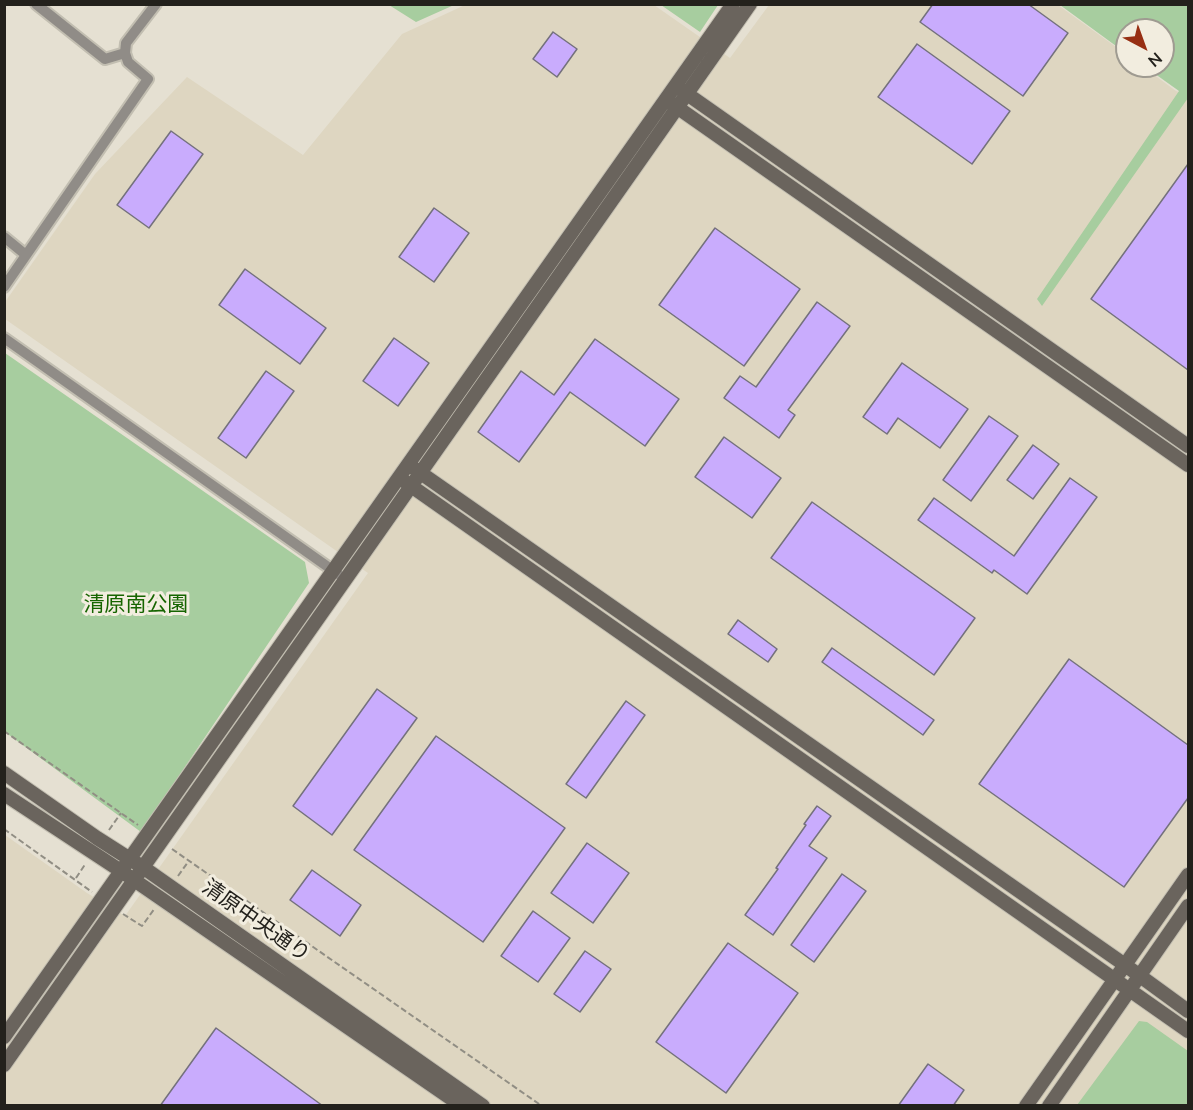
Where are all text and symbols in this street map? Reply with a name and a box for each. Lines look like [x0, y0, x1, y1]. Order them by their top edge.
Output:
north arrow [1115, 18, 1175, 78]
text: N [1144, 49, 1167, 72]
park label: 清原南公園 [84, 592, 188, 618]
street label: 清原中央通り [197, 875, 315, 967]

